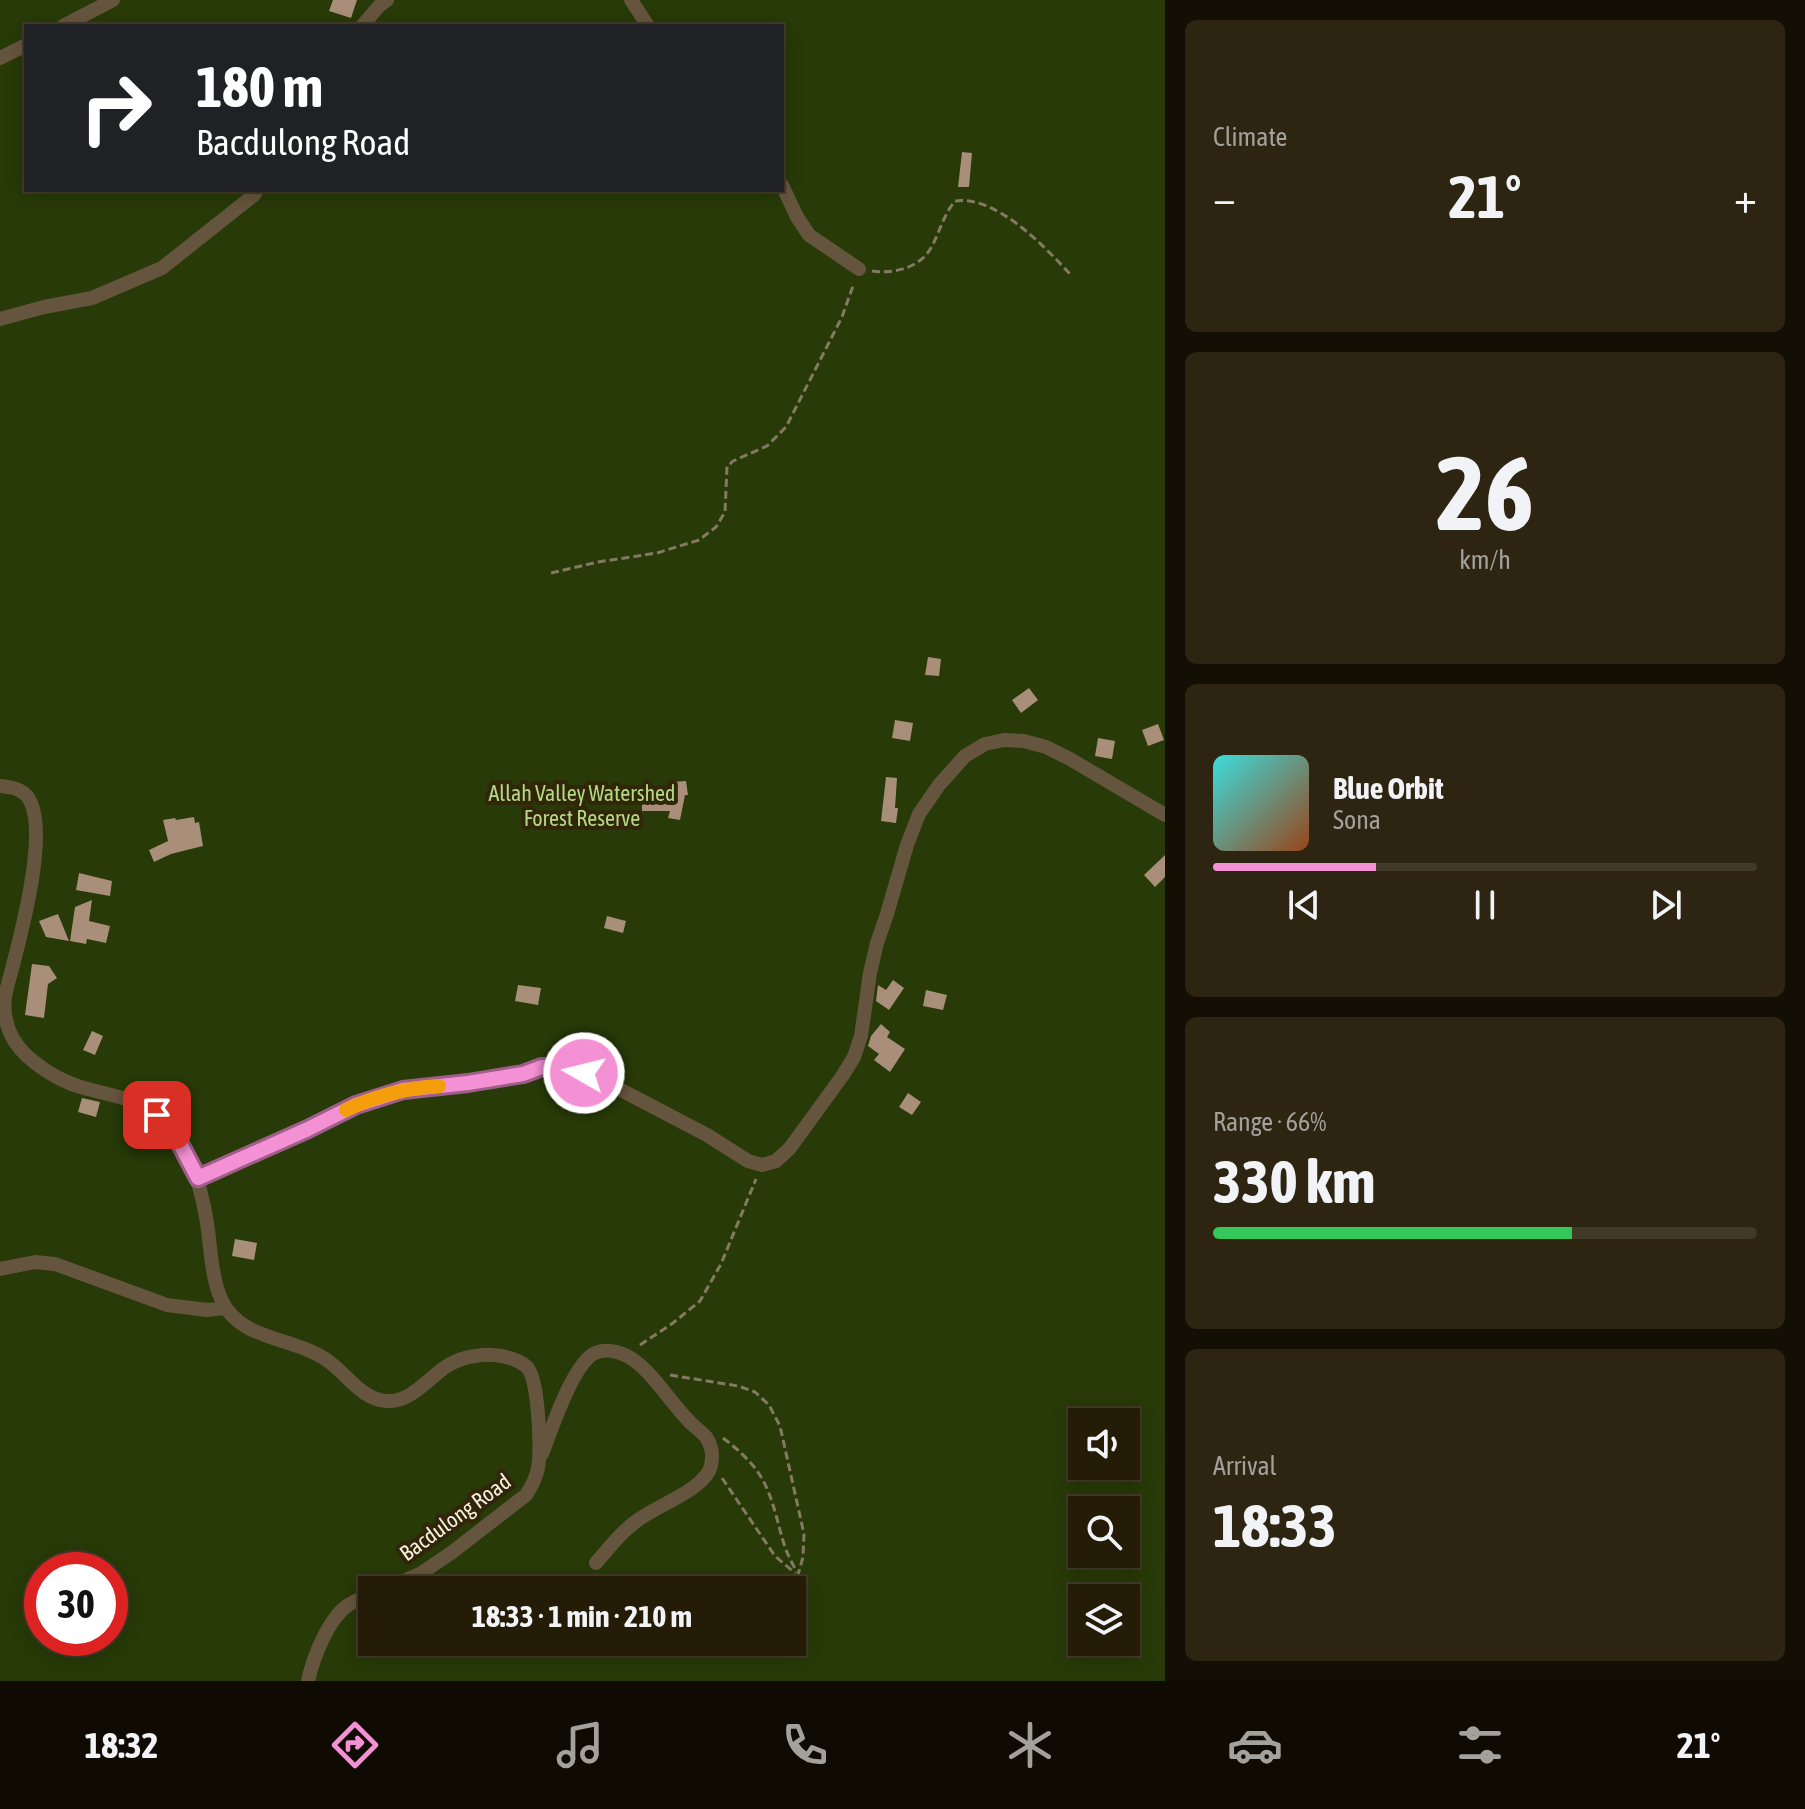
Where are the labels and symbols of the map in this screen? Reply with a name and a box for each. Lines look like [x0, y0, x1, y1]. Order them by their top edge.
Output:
park label: Allah Valley Watershed Forest Reserve [489, 780, 675, 831]
position arrow [542, 1031, 626, 1115]
pin [123, 1081, 191, 1149]
street label: Bacdulong Road [394, 1468, 516, 1566]
speed limit sign: 30 [24, 1552, 128, 1656]

